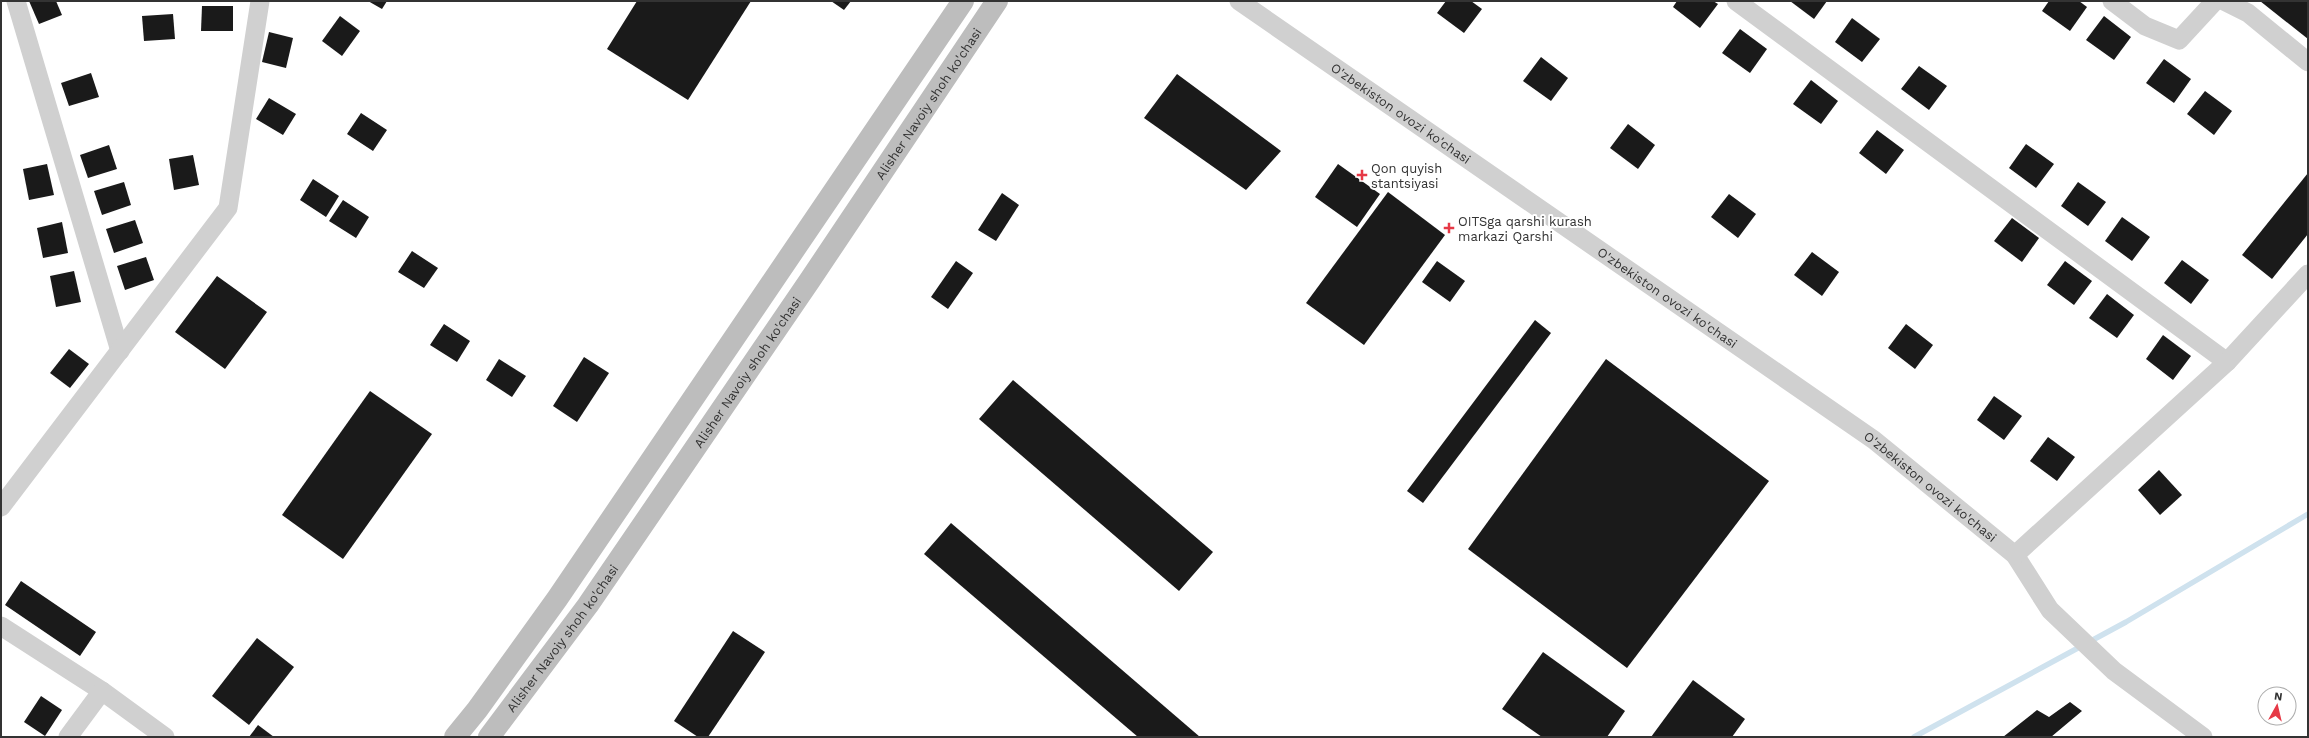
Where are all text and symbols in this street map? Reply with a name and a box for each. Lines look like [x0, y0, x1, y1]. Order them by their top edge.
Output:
street label: Alisher Navoiy shoh ko'chasi [873, 25, 985, 182]
street label: O'zbekiston ovozi ko'chasi [1328, 60, 1474, 167]
place label: Qon quyish stantsiyasi [1371, 161, 1442, 191]
marker: Qon quyish stantsiyasi [1356, 169, 1368, 181]
place label: OITSga qarshi kurash markazi Qarshi [1458, 214, 1592, 244]
marker: OITSga qarshi kurash markazi Qarshi [1443, 222, 1455, 234]
street label: O'zbekiston ovozi ko'chasi [1595, 244, 1740, 351]
street label: Alisher Navoiy shoh ko'chasi [691, 294, 804, 451]
street label: O'zbekiston ovozi ko'chasi [1861, 428, 2000, 545]
street label: Alisher Navoiy shoh ko'chasi [503, 562, 621, 715]
north arrow [2257, 686, 2297, 726]
text: N [2273, 690, 2283, 704]

